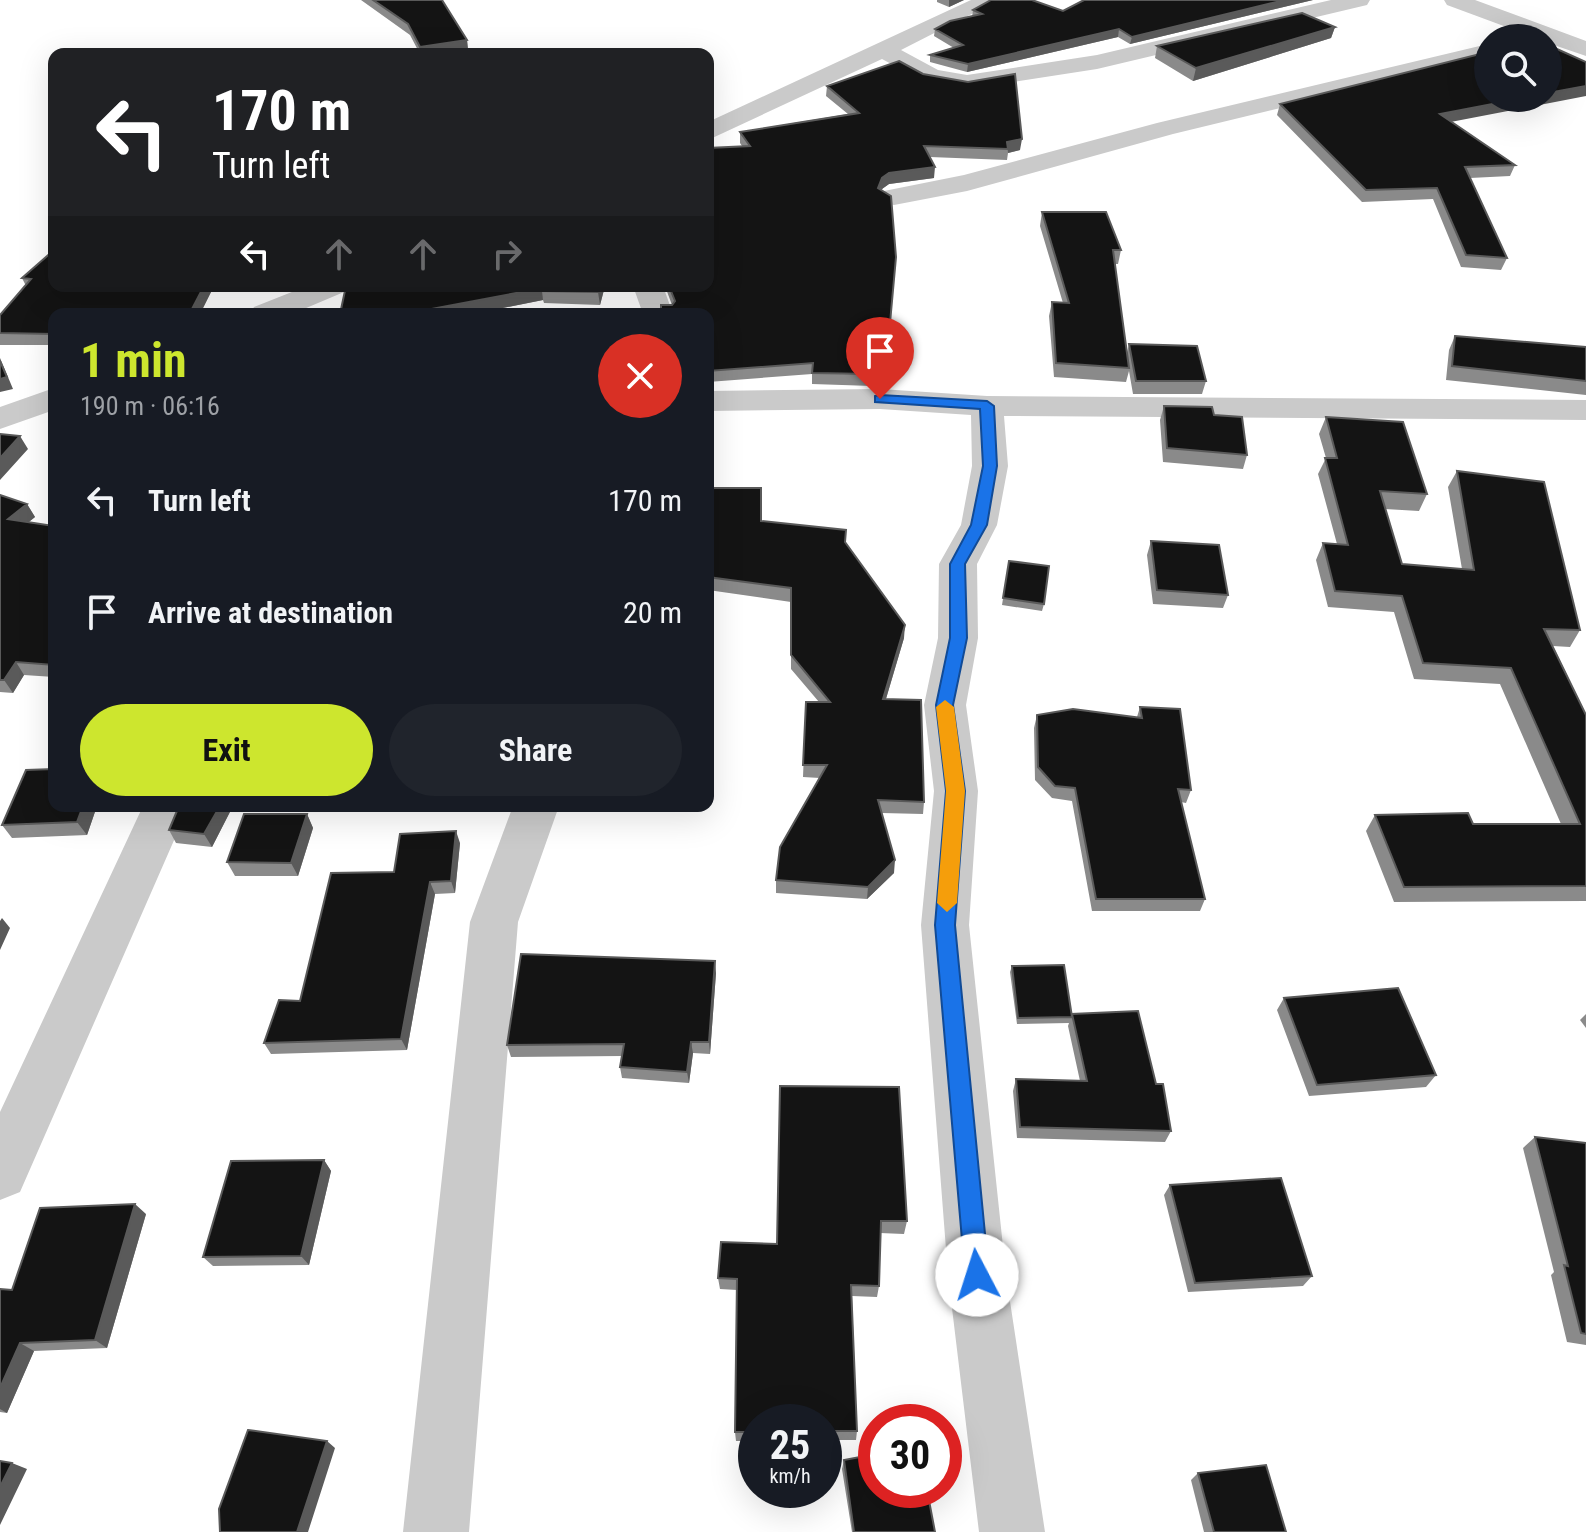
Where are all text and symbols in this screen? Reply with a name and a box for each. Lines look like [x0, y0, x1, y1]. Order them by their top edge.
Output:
map controls [1474, 24, 1562, 112]
button: search [1474, 24, 1562, 112]
text: 170 m [212, 78, 351, 144]
icon: left [80, 80, 184, 184]
text: Turn left [212, 145, 330, 187]
icon: left [233, 232, 277, 276]
icon: ahead [317, 232, 361, 276]
icon: ahead [401, 232, 445, 276]
icon: right [485, 232, 529, 276]
pin [846, 317, 914, 399]
icon: arrive [858, 329, 902, 373]
text: 1 min [80, 332, 187, 389]
button: close [598, 334, 682, 418]
text: 190 m · 06:16 [80, 391, 220, 421]
icon: left [80, 478, 124, 522]
text: Turn left [148, 483, 251, 518]
text: 170 m [608, 483, 682, 518]
icon: arrive [80, 590, 124, 634]
text: Arrive at destination [148, 595, 393, 630]
text: 20 m [623, 595, 682, 630]
button: Exit [80, 704, 373, 796]
button: Share [389, 704, 682, 796]
position arrow [935, 1233, 1019, 1317]
speed limit sign: 30 [858, 1404, 962, 1508]
text: 25 [770, 1422, 810, 1469]
text: km/h [769, 1464, 811, 1488]

